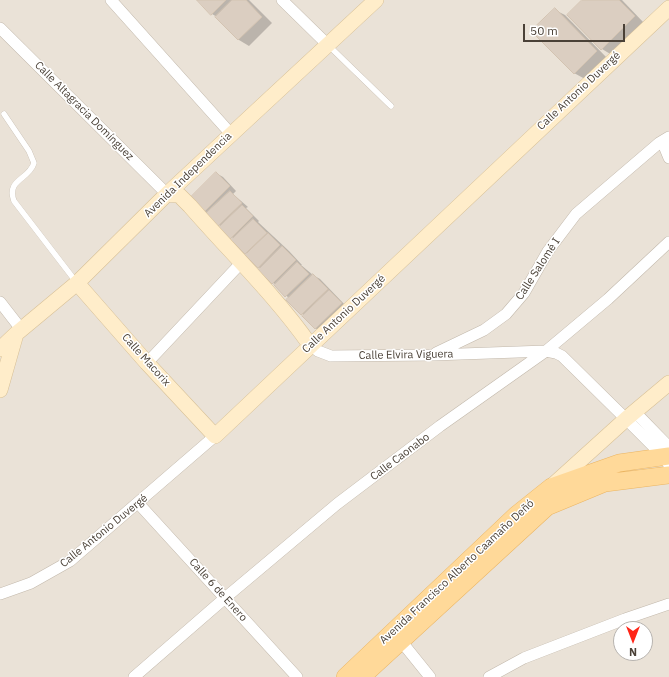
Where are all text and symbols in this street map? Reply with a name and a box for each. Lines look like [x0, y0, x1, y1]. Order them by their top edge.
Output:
scale bar [525, 16, 627, 42]
text: 50 m [530, 23, 558, 38]
street label: Calle Antonio Duvergé [535, 49, 623, 133]
street label: Calle Altagracia Domínguez [32, 59, 136, 163]
street label: Avenida Independencia [141, 130, 235, 220]
street label: Calle Salomé I [513, 235, 563, 303]
street label: Calle Antonio Duvergé [300, 272, 388, 356]
street label: Calle Macorix [119, 331, 173, 389]
street label: Calle Elvira Viguera [359, 348, 453, 362]
street label: Calle Caonabo [368, 430, 432, 484]
street label: Calle Antonio Duvergé [58, 492, 150, 570]
street label: Avenida Francisco Alberto Caamaño Deñó [377, 497, 537, 647]
street label: Calle 6 de Enero [186, 556, 250, 624]
north arrow [613, 621, 653, 661]
text: N [629, 645, 637, 659]

